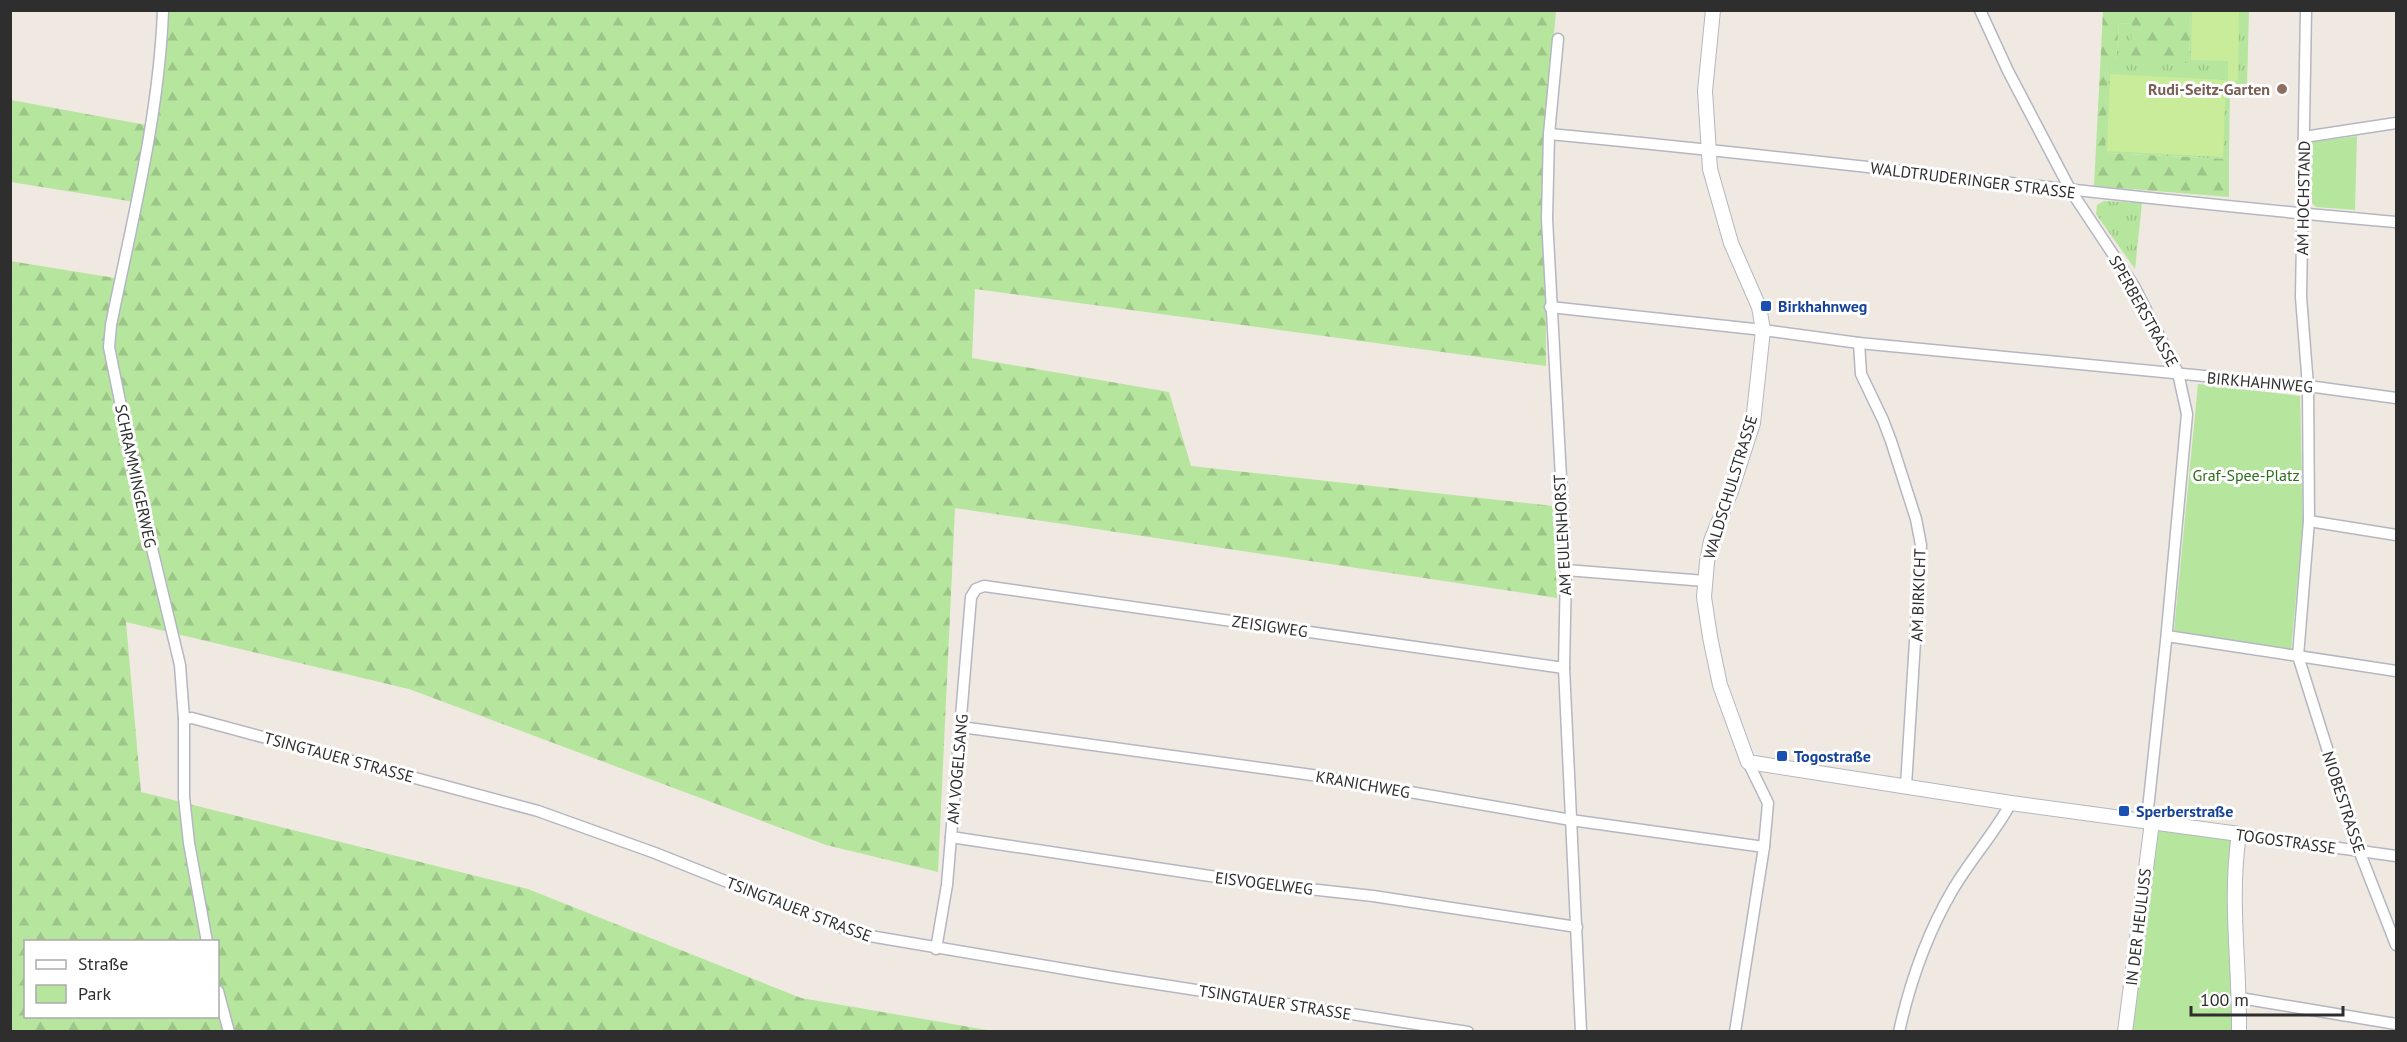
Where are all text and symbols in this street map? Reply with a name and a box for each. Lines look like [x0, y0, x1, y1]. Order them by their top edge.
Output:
place label: Rudi-Seitz-Garten [2148, 79, 2270, 99]
marker: Rudi-Seitz-Garten [2275, 82, 2289, 96]
street label: AM HOCHSTAND [2292, 140, 2314, 256]
street label: WALDTRUDERINGER STRASSE [1869, 157, 2077, 203]
street label: SPERBERSTRASSE [2105, 252, 2183, 370]
place label: Birkhahnweg [1778, 296, 1867, 316]
marker: Birkhahnweg [1759, 299, 1773, 313]
street label: BIRKHAHNWEG [2206, 367, 2314, 397]
street label: SCHRAMMINGERWEG [111, 402, 161, 550]
street label: WALDSCHULSTRASSE [1699, 413, 1761, 561]
park label: Graf-Spee-Platz [2192, 465, 2300, 485]
street label: AM EULENHORST [1549, 474, 1575, 596]
street label: AM BIRKICHT [1906, 548, 1930, 642]
street label: ZEISIGWEG [1231, 611, 1309, 641]
street label: AM VOGELSANG [942, 713, 972, 825]
street label: TSINGTAUER STRASSE [262, 727, 416, 787]
place label: Togostraße [1794, 746, 1871, 766]
marker: Togostraße [1775, 749, 1789, 763]
street label: NIOBESTRASSE [2318, 749, 2370, 855]
street label: KRANICHWEG [1314, 766, 1412, 802]
place label: Sperberstraße [2136, 801, 2233, 821]
marker: Sperberstraße [2117, 804, 2131, 818]
street label: TOGOSTRASSE [2234, 824, 2338, 858]
street label: EISVOGELWEG [1214, 867, 1314, 899]
street label: IN DER HEULUSS [2121, 867, 2155, 987]
street label: TSINGTAUER STRASSE [724, 872, 874, 946]
legend [24, 940, 219, 1018]
text: Straße [78, 952, 129, 975]
scale bar [2191, 979, 2342, 1017]
street label: TSINGTAUER STRASSE [1197, 980, 1353, 1024]
text: Park [78, 982, 111, 1005]
text: 100 m [2200, 988, 2249, 1011]

